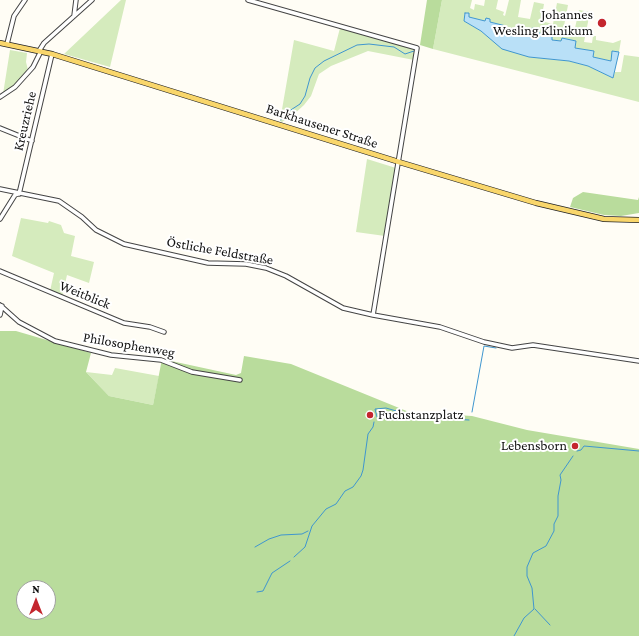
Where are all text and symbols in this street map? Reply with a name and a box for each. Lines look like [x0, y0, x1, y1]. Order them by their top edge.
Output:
place label: Johannes Wesling Klinikum [493, 7, 593, 40]
marker: Johannes Wesling Klinikum [596, 17, 608, 29]
street label: Kreuzriehe [10, 90, 40, 152]
street label: Barkhausener Straße [264, 100, 380, 152]
street label: Östliche Feldstraße [165, 233, 275, 269]
street label: Weitblick [57, 277, 113, 313]
street label: Philosophenweg [82, 329, 176, 361]
place label: Fuchstanzplatz [378, 407, 463, 423]
marker: Fuchstanzplatz [365, 410, 375, 420]
place label: Lebensborn [501, 438, 567, 454]
marker: Lebensborn [570, 441, 580, 451]
north arrow [16, 580, 56, 620]
text: N [32, 583, 40, 595]

